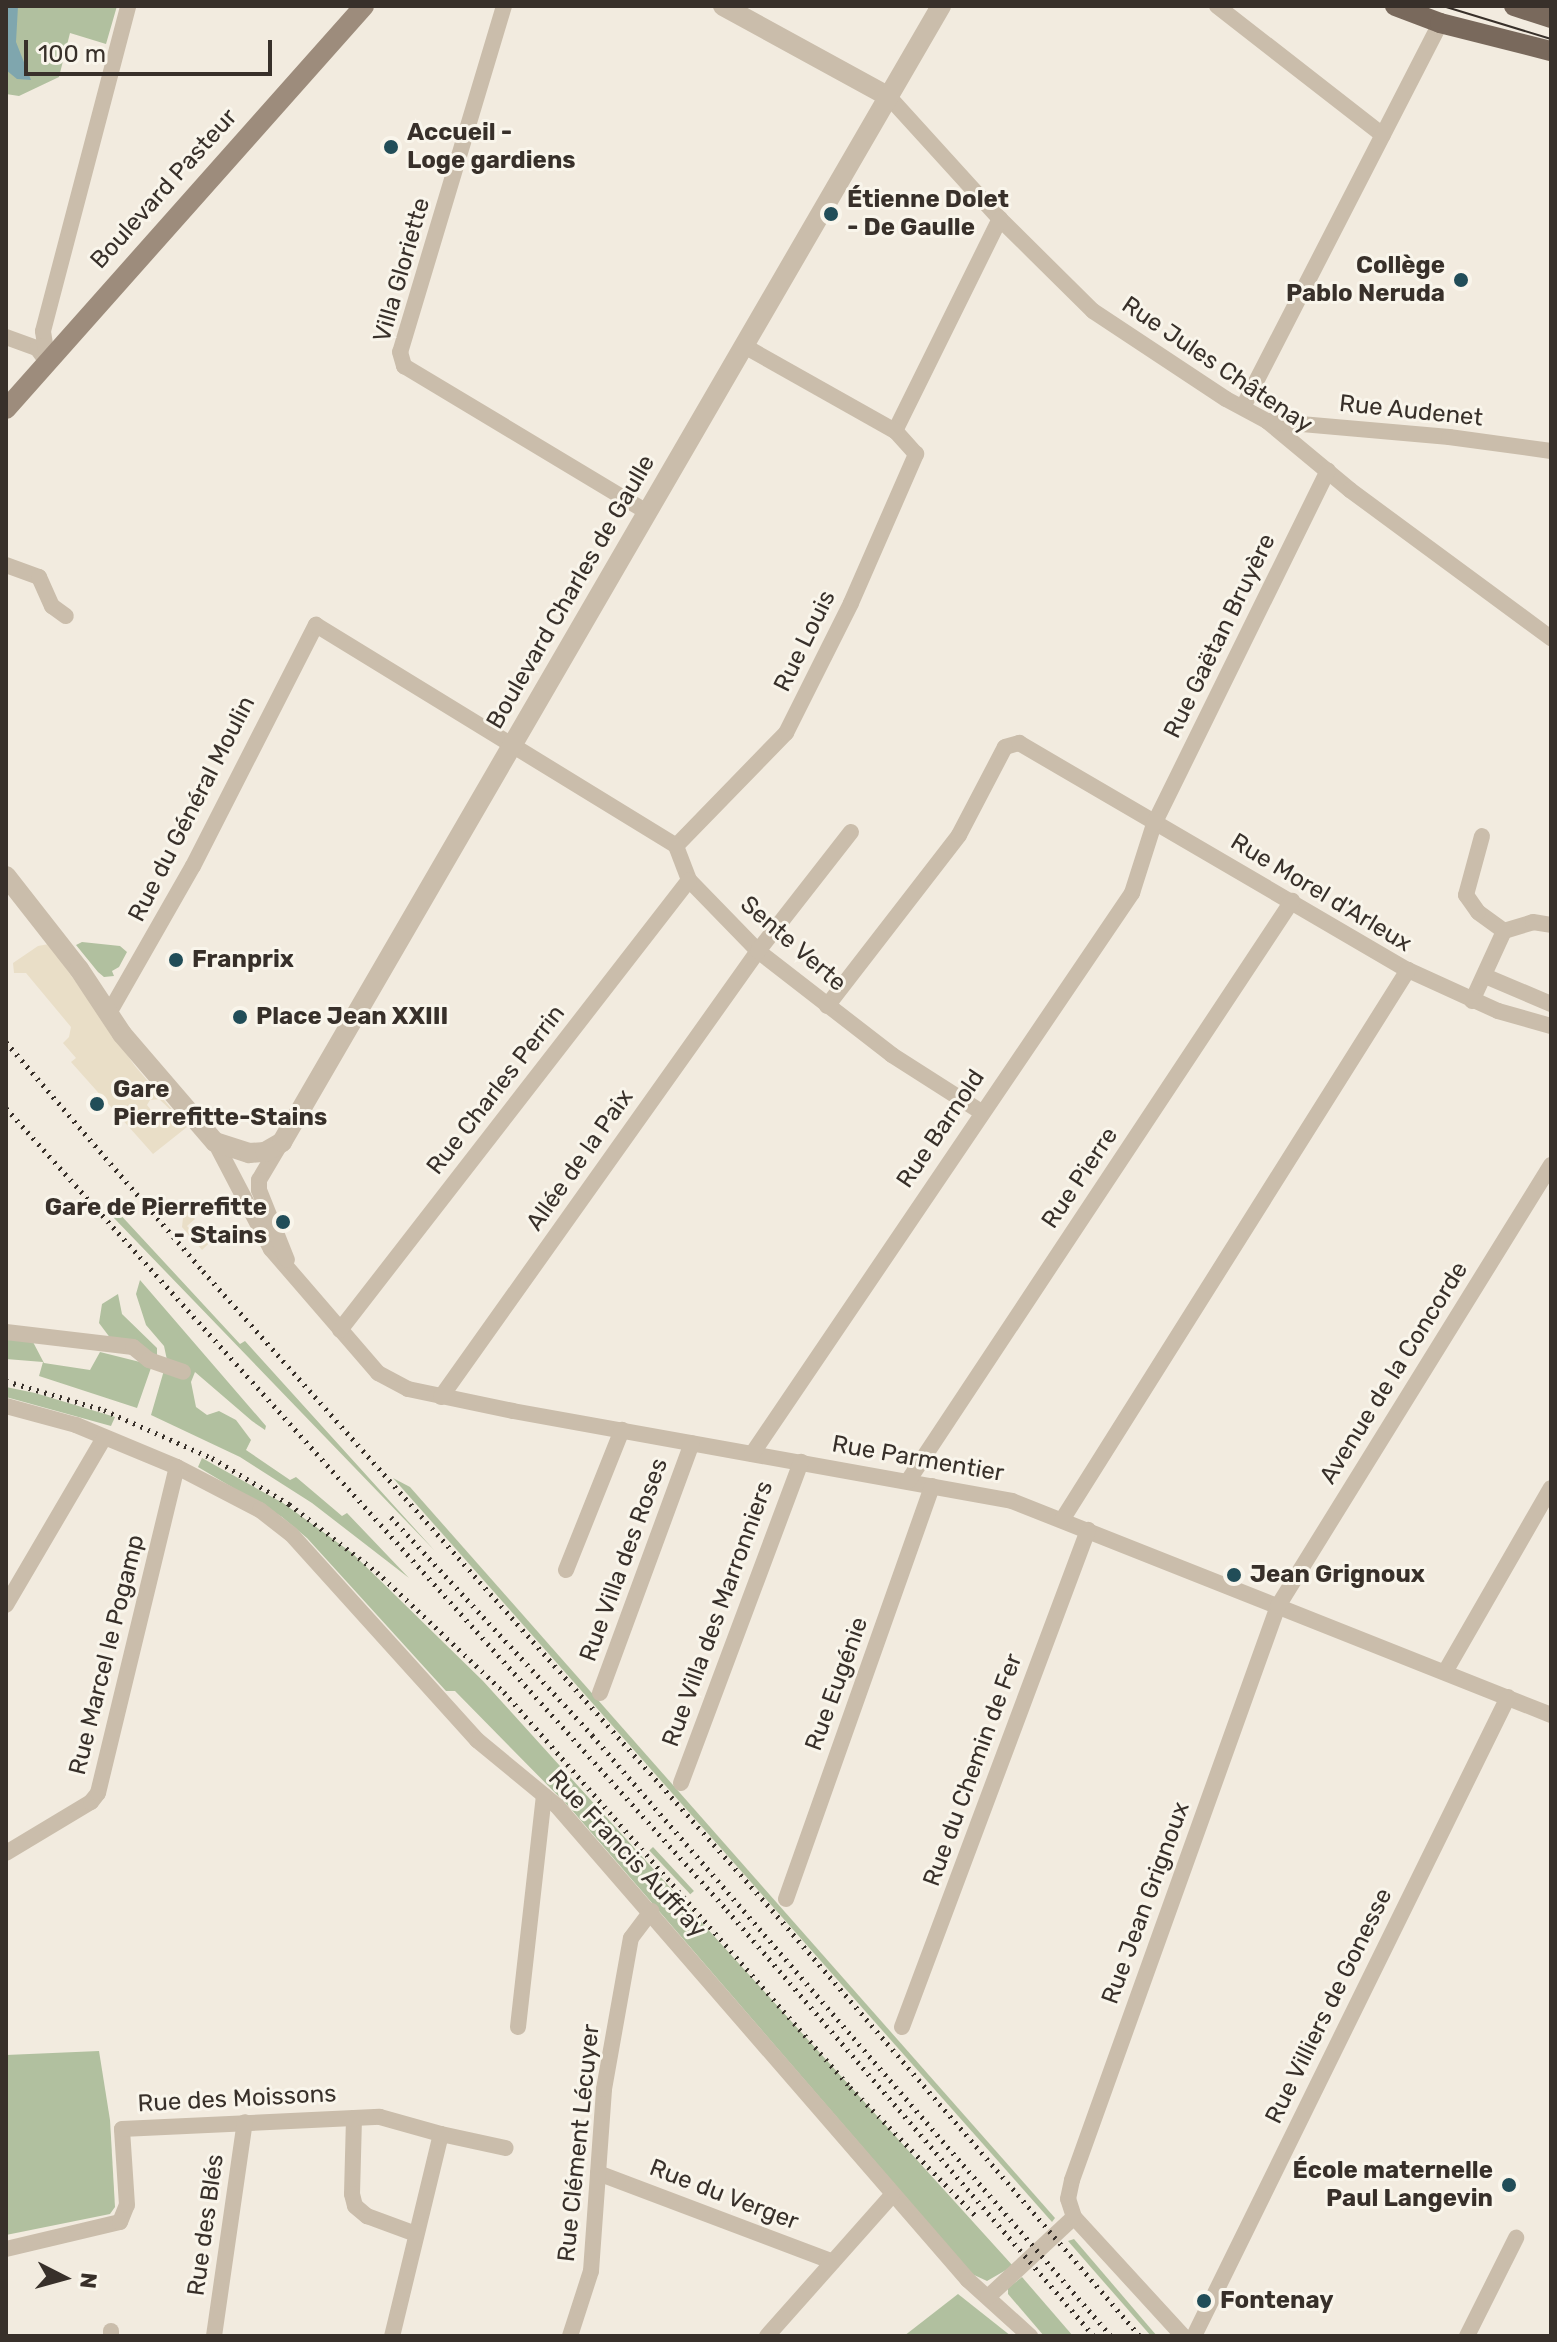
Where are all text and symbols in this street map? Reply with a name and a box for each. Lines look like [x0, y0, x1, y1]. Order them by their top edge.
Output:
scale bar [28, 24, 276, 74]
text: 100 m [38, 40, 106, 68]
street label: Boulevard Pasteur [85, 103, 243, 275]
place label: Accueil - Loge gardiens [407, 119, 576, 175]
marker: Accueil - Loge gardiens [382, 138, 400, 156]
place label: Étienne Dolet - De Gaulle [847, 186, 1009, 242]
street label: Villa Gloriette [368, 195, 436, 345]
marker: Étienne Dolet - De Gaulle [822, 205, 840, 223]
place label: Collège Pablo Neruda [1286, 252, 1445, 308]
marker: Collège Pablo Neruda [1452, 271, 1470, 289]
street label: Rue Jules Châtenay [1116, 290, 1318, 440]
street label: Rue Audenet [1337, 389, 1485, 433]
street label: Boulevard Charles de Gaulle [481, 450, 661, 734]
street label: Rue Gaëtan Bruyère [1158, 529, 1282, 743]
street label: Rue Louis [768, 586, 842, 696]
street label: Rue du Général Moulin [123, 691, 261, 927]
street label: Rue Morel d'Arleux [1225, 828, 1417, 958]
street label: Sente Verte [734, 890, 852, 998]
place label: Franprix [192, 946, 294, 974]
marker: Franprix [167, 951, 185, 969]
street label: Rue Charles Perrin [421, 1000, 571, 1180]
place label: Place Jean XXIII [256, 1003, 448, 1031]
marker: Place Jean XXIII [231, 1008, 249, 1026]
street label: Rue Barnold [891, 1064, 991, 1194]
place label: Gare Pierrefitte-Stains [113, 1076, 327, 1132]
street label: Allée de la Paix [521, 1084, 639, 1236]
marker: Gare Pierrefitte-Stains [88, 1095, 106, 1113]
street label: Rue Pierre [1036, 1122, 1124, 1234]
place label: Gare de Pierrefitte - Stains [45, 1194, 267, 1250]
marker: Gare de Pierrefitte - Stains [274, 1213, 292, 1231]
street label: Avenue de la Concorde [1314, 1257, 1474, 1489]
street label: Rue Parmentier [830, 1430, 1006, 1488]
street label: Rue Villa des Roses [574, 1454, 674, 1666]
street label: Rue Villa des Marronniers [656, 1477, 780, 1751]
street label: Rue Marcel le Pogamp [63, 1532, 151, 1778]
place label: Jean Grignoux [1250, 1561, 1425, 1589]
marker: Jean Grignoux [1225, 1566, 1243, 1584]
street label: Rue Eugénie [800, 1613, 874, 1755]
street label: Rue du Chemin de Fer [917, 1650, 1029, 1890]
street label: Rue Francis Auffray [542, 1764, 712, 1944]
street label: Rue Jean Grignoux [1096, 1798, 1196, 2008]
street label: Rue Villiers de Gonesse [1259, 1883, 1399, 2129]
street label: Rue Clément Lécuyer [552, 2023, 606, 2263]
street label: Rue des Moissons [137, 2079, 337, 2119]
street label: Rue des Blés [182, 2152, 230, 2298]
street label: Rue du Verger [645, 2153, 803, 2237]
place label: École maternelle Paul Langevin [1293, 2157, 1493, 2213]
marker: École maternelle Paul Langevin [1500, 2176, 1518, 2194]
north arrow [24, 2238, 104, 2318]
text: N [74, 2271, 103, 2290]
place label: Fontenay [1220, 2287, 1334, 2315]
marker: Fontenay [1195, 2292, 1213, 2310]

